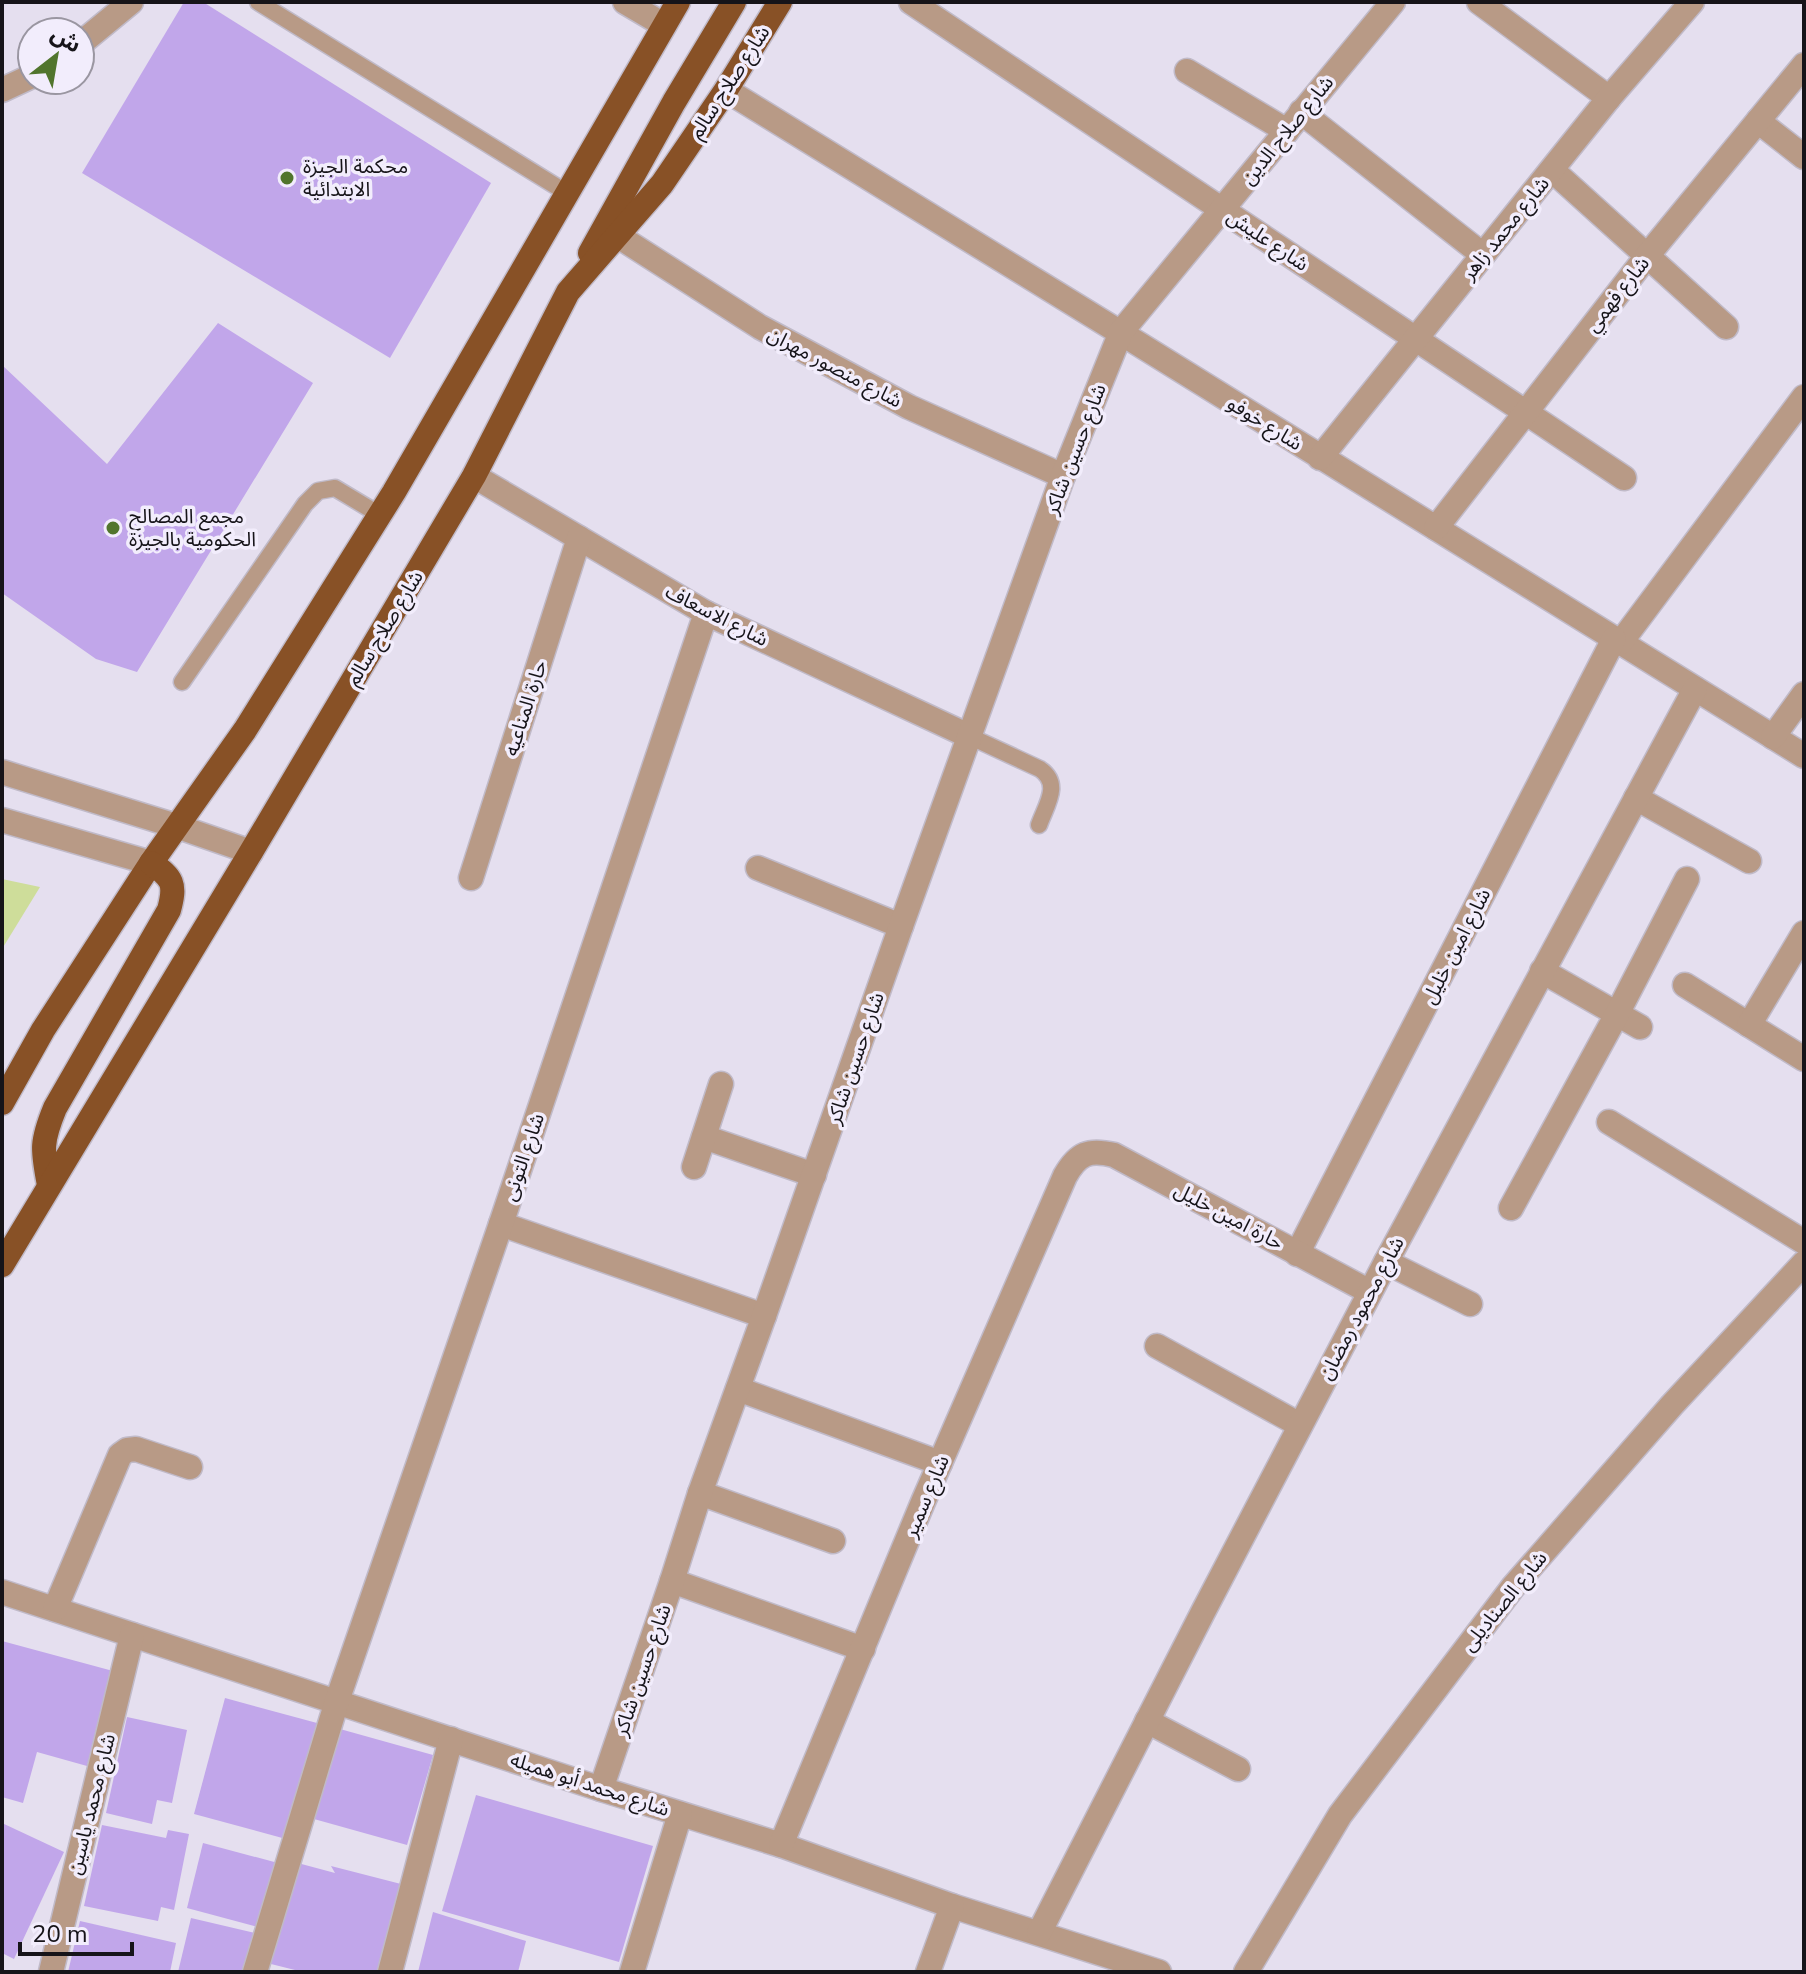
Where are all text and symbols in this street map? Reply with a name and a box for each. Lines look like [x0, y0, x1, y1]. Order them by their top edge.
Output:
north arrow [16, 16, 96, 96]
text: ش [45, 19, 86, 60]
street label: شارع صلاح سالم [683, 20, 777, 145]
street label: شارع صلاح الدين [1235, 70, 1341, 191]
place label: محكمة الجيزة الابتدائية [303, 153, 408, 203]
marker: محكمة الجيزة الابتدائية [278, 169, 296, 187]
street label: شارع محمد زاهر [1455, 171, 1556, 287]
street label: شارع عليش [1221, 203, 1314, 278]
street label: شارع فهمي [1579, 251, 1657, 339]
street label: شارع منصور مهران [762, 321, 907, 415]
street label: شارع حسين شاكر [1038, 380, 1114, 520]
street label: شارع خوفو [1222, 390, 1307, 458]
place label: مجمع المصالح الحكومية بالجيزة [129, 503, 256, 553]
marker: مجمع المصالح الحكومية بالجيزة [104, 519, 122, 537]
street label: شارع صلاح سالم [339, 566, 430, 691]
street label: شارع الاسعاف [660, 578, 773, 654]
street label: حارة المناعيه [497, 657, 554, 759]
street label: شارع امين خليل [1416, 884, 1498, 1009]
street label: شارع حسين شاكر [820, 989, 892, 1129]
street label: شارع التونى [496, 1110, 552, 1205]
street label: حارة امين خليل [1170, 1176, 1288, 1256]
street label: شارع محمود رمضان [1312, 1232, 1411, 1385]
street label: شارع سمير [897, 1451, 957, 1543]
street label: شارع الصناديلى [1456, 1545, 1554, 1658]
street label: شارع حسين شاكر [607, 1601, 679, 1741]
street label: شارع محمد ياسين [61, 1731, 123, 1878]
street label: شارع محمد أبو هميله [507, 1746, 673, 1824]
scale bar [20, 1906, 132, 1956]
text: 20 m [32, 1918, 88, 1950]

